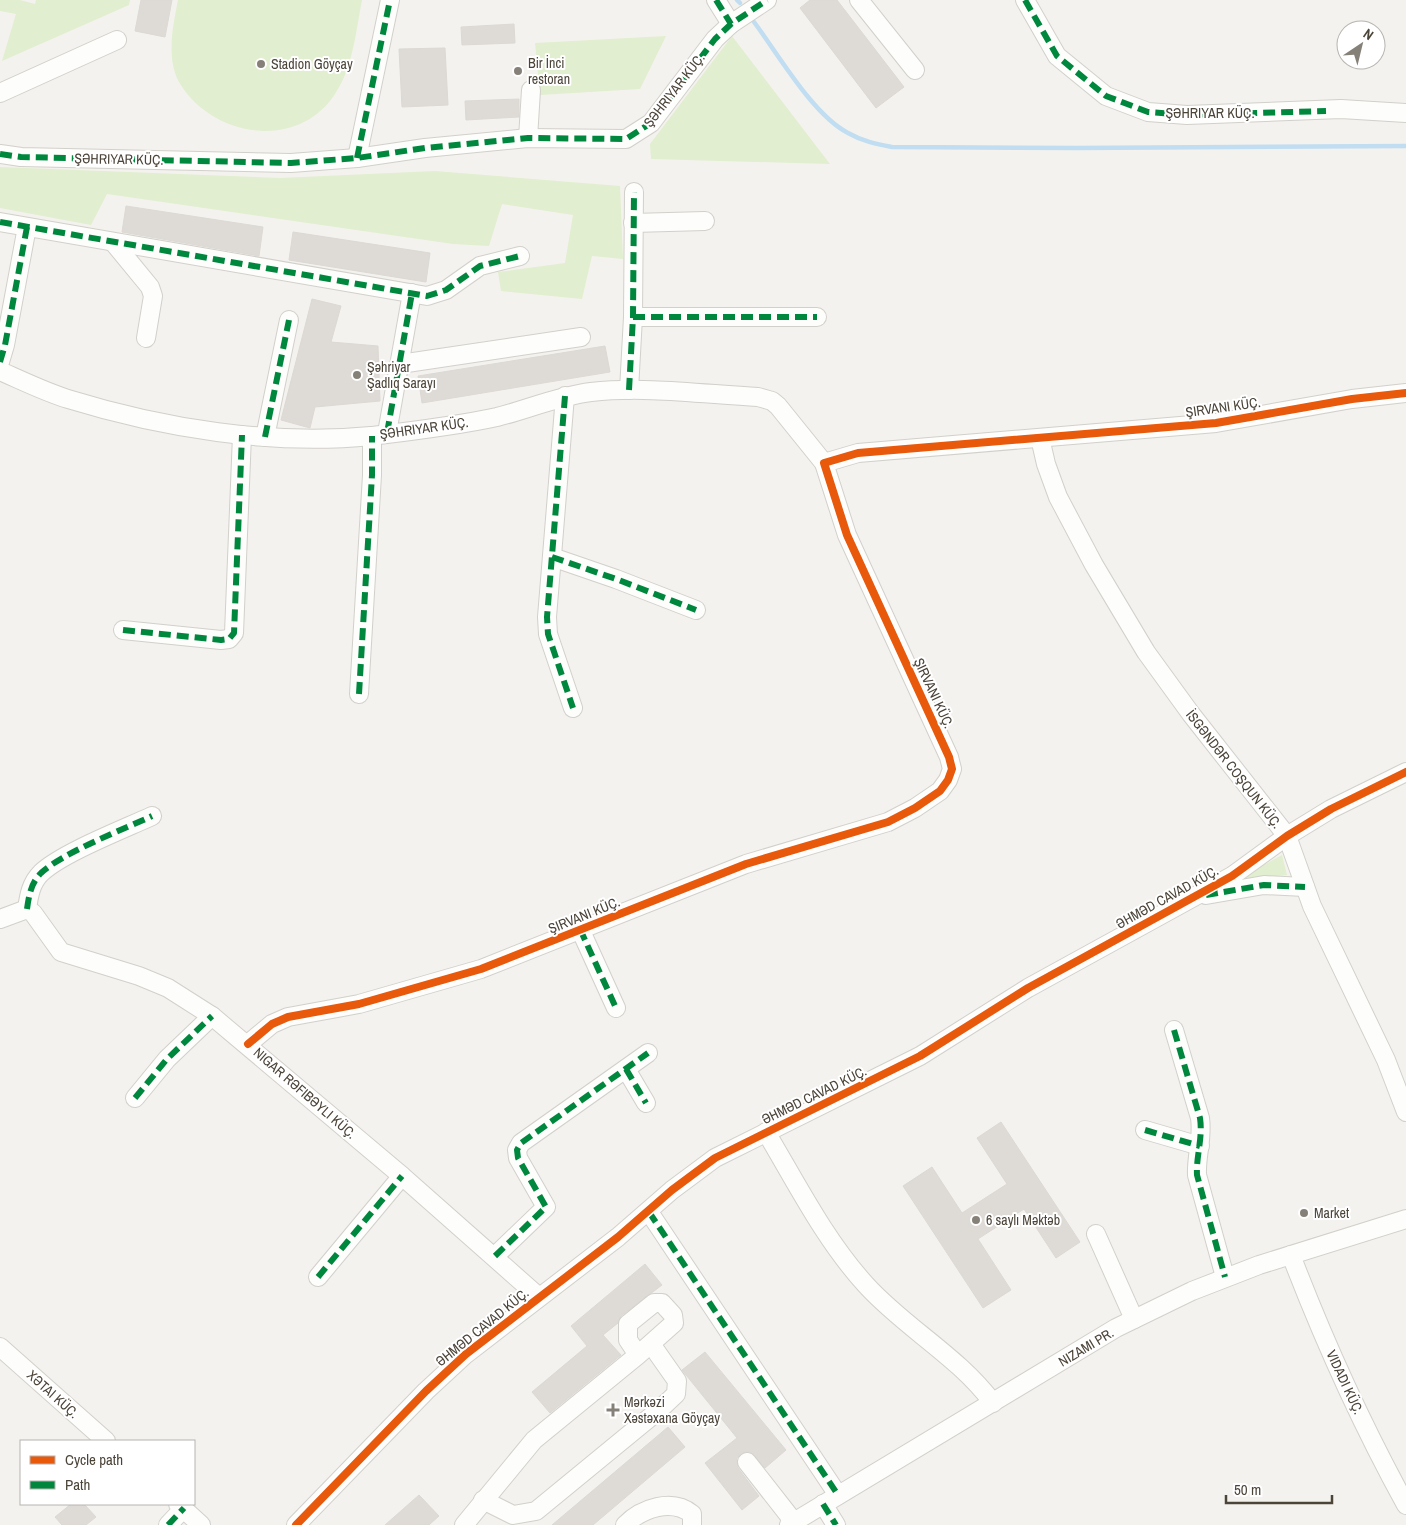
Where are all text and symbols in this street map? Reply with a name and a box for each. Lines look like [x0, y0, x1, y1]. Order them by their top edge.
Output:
north arrow [1336, 20, 1386, 70]
text: N [1360, 25, 1377, 44]
street label: ŞƏHRIYAR KÜÇ. [639, 49, 709, 131]
place label: Bir İnci restoran [528, 54, 570, 88]
place label: Stadion Göyçay [271, 55, 353, 73]
marker: Stadion Göyçay [255, 58, 267, 70]
marker: Bir İnci restoran [512, 65, 524, 77]
street label: ŞƏHRIYAR KÜÇ. [1165, 104, 1255, 122]
street label: ŞƏHRIYAR KÜÇ. [74, 149, 164, 169]
place label: Şəhriyar Şadlıq Sarayı [367, 358, 436, 392]
marker: Şəhriyar Şadlıq Sarayı [351, 369, 363, 381]
street label: ŞIRVANI KÜÇ. [1184, 393, 1262, 421]
street label: ŞƏHRIYAR KÜÇ. [379, 413, 469, 443]
street label: ŞIRVANI KÜÇ. [910, 655, 958, 731]
street label: İSGƏNDƏR COŞQUN KÜÇ. [1182, 706, 1286, 832]
street label: ƏHMƏD CAVAD KÜÇ. [1113, 861, 1221, 933]
street label: ŞIRVANI KÜÇ. [546, 893, 622, 937]
street label: NIGAR RƏFIBƏYLI KÜÇ. [250, 1043, 360, 1143]
street label: ƏHMƏD CAVAD KÜÇ. [759, 1062, 869, 1128]
place label: Market [1314, 1204, 1349, 1222]
marker: Market [1298, 1207, 1310, 1219]
place label: 6 saylı Məktəb [986, 1211, 1060, 1229]
marker: 6 saylı Məktəb [970, 1214, 982, 1226]
street label: ƏHMƏD CAVAD KÜÇ. [432, 1284, 532, 1370]
street label: NIZAMI PR. [1055, 1324, 1117, 1370]
street label: VIDADI KÜÇ. [1322, 1347, 1368, 1417]
street label: XƏTAI KÜÇ. [23, 1366, 83, 1422]
place label: Mərkəzi Xəstəxana Göyçay [624, 1393, 720, 1427]
marker: Mərkəzi Xəstəxana Göyçay [606, 1403, 620, 1417]
legend [20, 1440, 195, 1505]
text: Cycle path [65, 1449, 123, 1470]
scale bar [1226, 1472, 1332, 1504]
text: Path [65, 1474, 90, 1495]
text: 50 m [1234, 1479, 1261, 1500]

